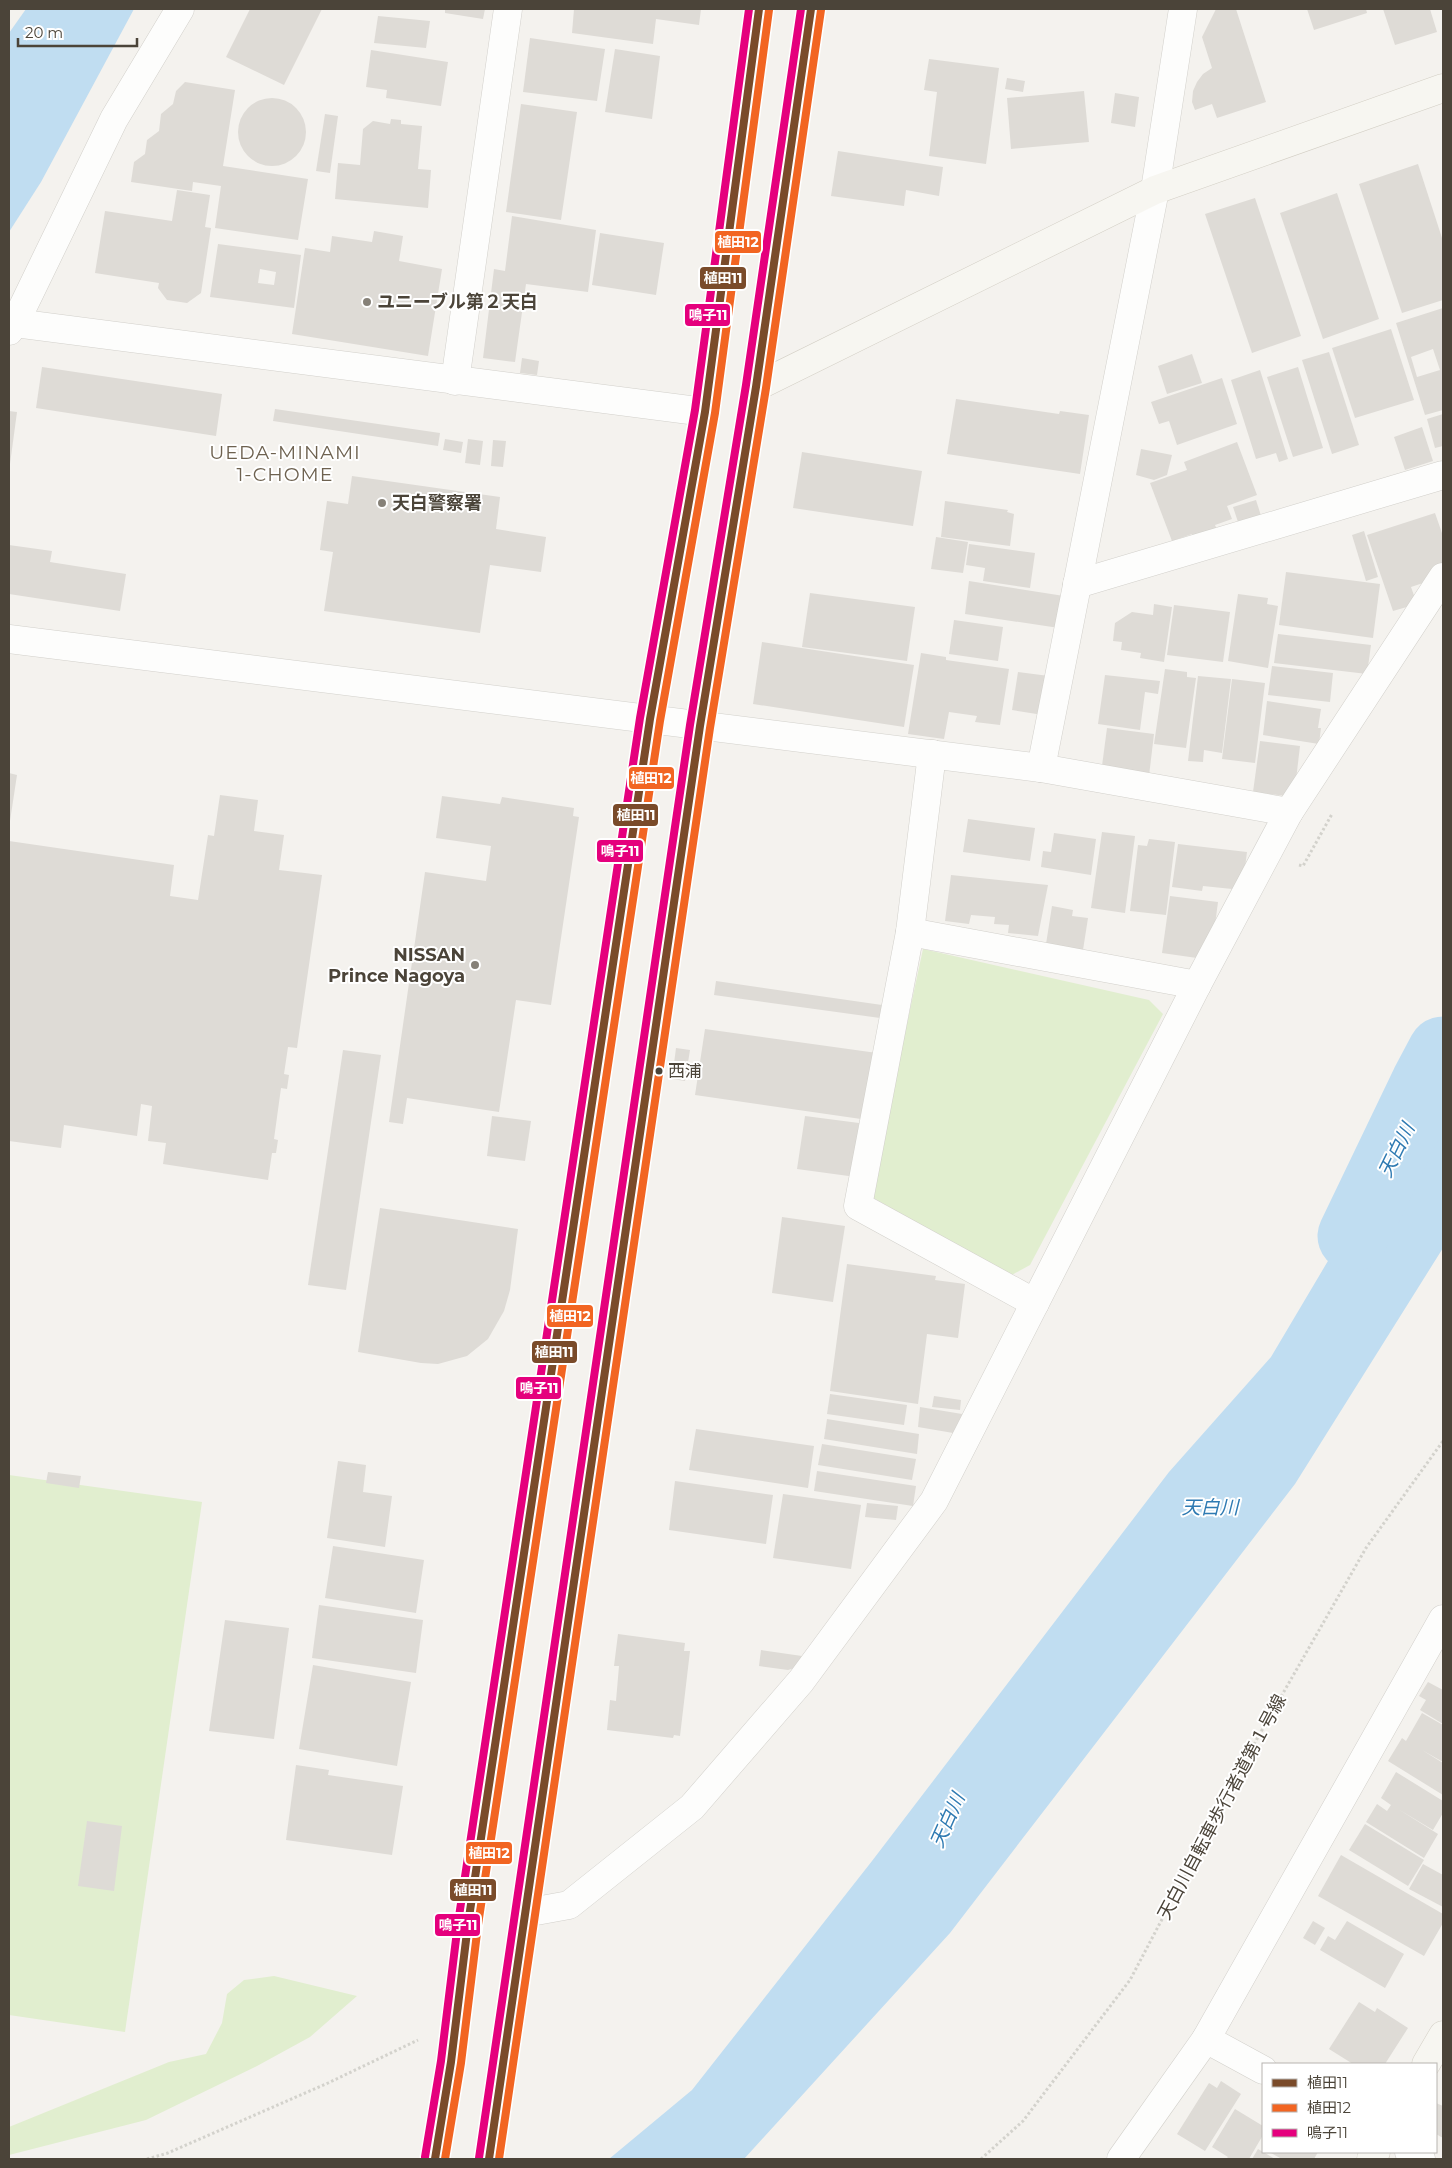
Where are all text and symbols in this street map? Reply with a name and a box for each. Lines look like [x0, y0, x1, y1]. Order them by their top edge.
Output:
scale bar [18, 15, 136, 47]
text: 20 m [25, 23, 63, 42]
line badge: 植田12 [714, 230, 762, 254]
text: 植田12 [717, 233, 759, 251]
line badge: 植田11 [699, 266, 747, 290]
text: 植田11 [704, 269, 742, 287]
place label: ユニーブル第２天白 [377, 291, 538, 313]
marker: ユニーブル第２天白 [361, 296, 373, 308]
line badge: 鳴子11 [684, 303, 731, 327]
text: 鳴子11 [689, 306, 727, 324]
district label: UEDA-MINAMI 1-CHOME [209, 441, 361, 486]
place label: 天白警察署 [392, 492, 482, 514]
marker: 天白警察署 [376, 497, 388, 509]
line badge: 植田12 [628, 766, 675, 790]
text: 植田12 [630, 769, 672, 787]
line badge: 植田11 [612, 803, 659, 827]
text: 植田11 [617, 806, 655, 824]
line badge: 鳴子11 [596, 839, 644, 863]
text: 鳴子11 [601, 842, 639, 860]
place label: NISSAN Prince Nagoya [328, 944, 465, 987]
marker: NISSAN Prince Nagoya [469, 959, 481, 971]
place label: 西浦 [668, 1061, 702, 1081]
marker: 西浦 [654, 1066, 664, 1076]
water label: 天白川 [1374, 1118, 1420, 1181]
line badge: 植田12 [546, 1304, 594, 1328]
text: 植田12 [549, 1307, 591, 1325]
line badge: 植田11 [531, 1340, 578, 1364]
text: 植田11 [535, 1343, 573, 1361]
line badge: 鳴子11 [515, 1376, 562, 1400]
text: 鳴子11 [520, 1379, 558, 1397]
water label: 天白川 [1181, 1496, 1240, 1519]
street label: 天白川自転車歩行者道第１号線 [1153, 1691, 1291, 1923]
water label: 天白川 [925, 1788, 970, 1851]
line badge: 植田12 [465, 1841, 513, 1865]
text: 植田12 [468, 1844, 510, 1862]
line badge: 植田11 [449, 1878, 497, 1902]
text: 植田11 [454, 1881, 492, 1899]
line badge: 鳴子11 [434, 1913, 481, 1937]
text: 鳴子11 [439, 1916, 477, 1934]
legend [1262, 2063, 1437, 2153]
text: 植田11 [1307, 2073, 1348, 2092]
text: 植田12 [1307, 2098, 1351, 2117]
text: 鳴子11 [1307, 2123, 1348, 2142]

